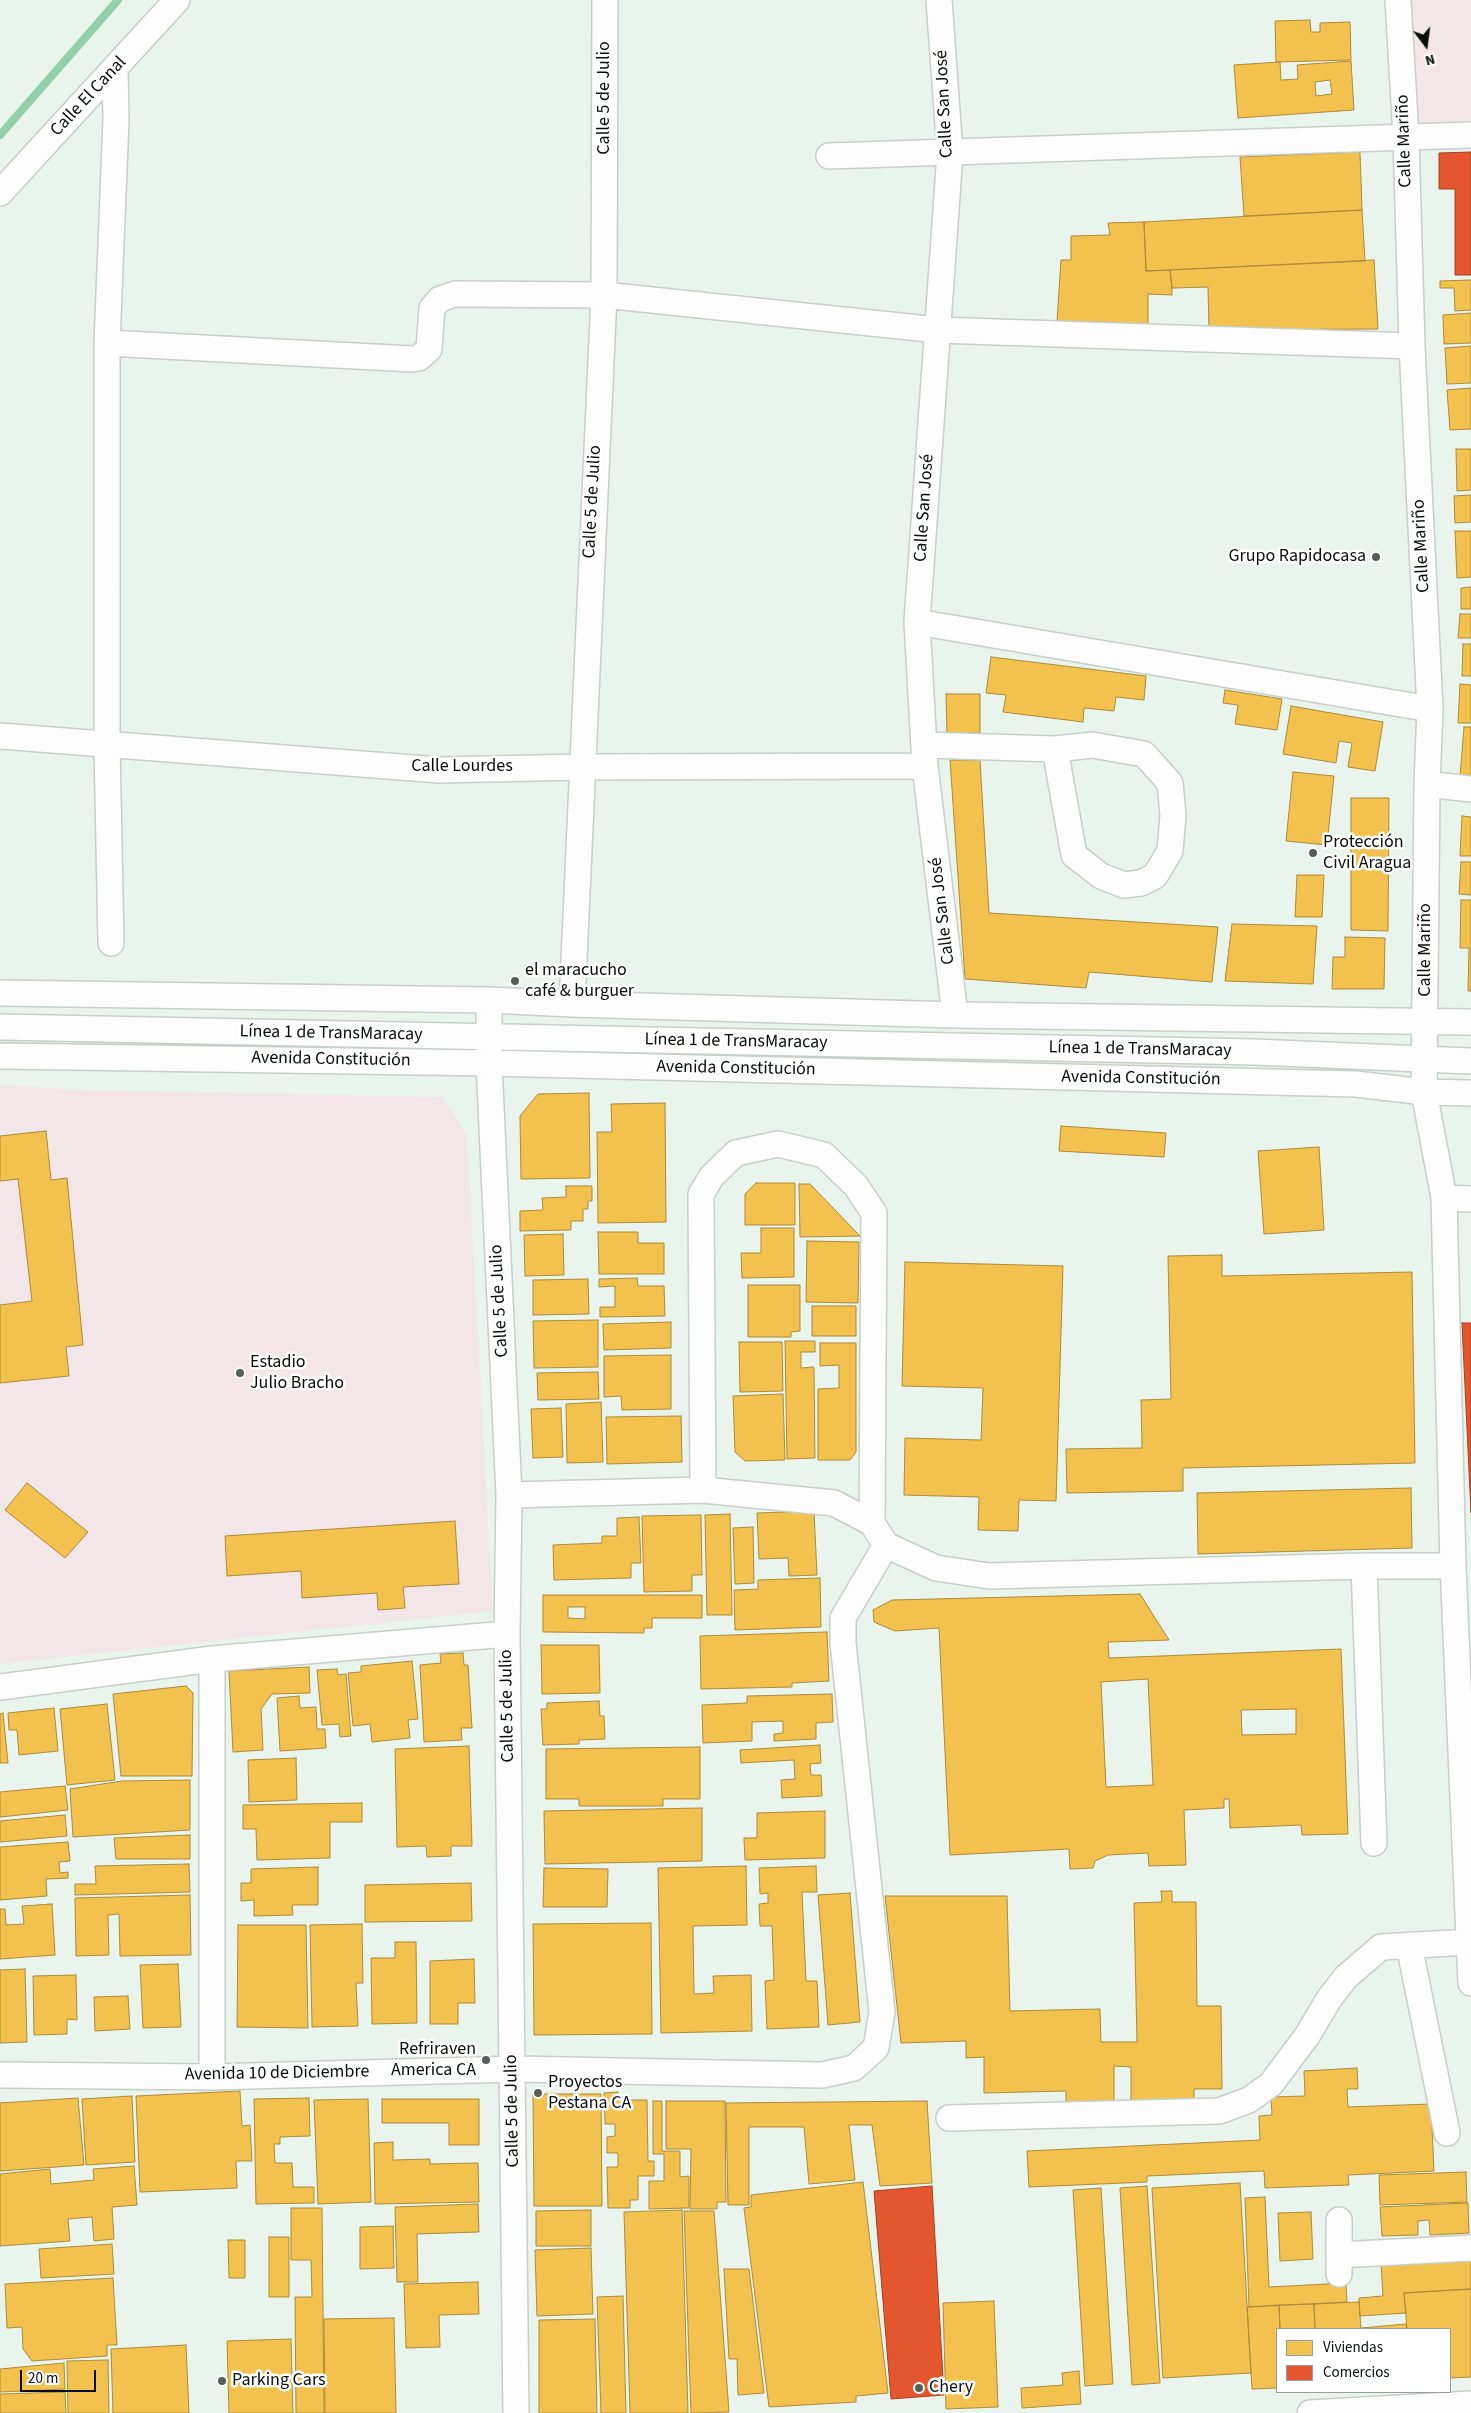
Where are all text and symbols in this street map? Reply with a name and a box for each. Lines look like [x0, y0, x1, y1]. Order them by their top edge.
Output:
north arrow [1401, 20, 1451, 70]
street label: Calle 5 de Julio [594, 41, 616, 155]
text: N [1423, 49, 1437, 70]
street label: Calle San José [931, 50, 959, 158]
street label: Calle El Canal [46, 52, 132, 142]
street label: Calle Mariño [1393, 94, 1417, 188]
street label: Calle 5 de Julio [579, 445, 607, 559]
street label: Calle San José [910, 453, 940, 563]
street label: Calle Mariño [1409, 499, 1435, 593]
place label: Grupo Rapidocasa [1228, 546, 1366, 568]
marker: Grupo Rapidocasa [1370, 551, 1382, 563]
street label: Calle Lourdes [411, 756, 513, 778]
place label: Protección Civil Aragua [1323, 832, 1411, 874]
marker: Protección Civil Aragua [1307, 847, 1319, 859]
street label: Calle San José [926, 856, 960, 966]
street label: Calle Mariño [1415, 903, 1437, 997]
place label: el maracucho café & burguer [525, 960, 634, 1002]
marker: el maracucho café & burguer [509, 975, 521, 987]
street label: Línea 1 de TransMaracay [239, 1022, 423, 1046]
street label: Línea 1 de TransMaracay [644, 1030, 828, 1054]
street label: Línea 1 de TransMaracay [1048, 1038, 1232, 1062]
street label: Avenida Constitución [251, 1048, 411, 1072]
street label: Avenida Constitución [656, 1057, 816, 1081]
street label: Avenida Constitución [1061, 1067, 1221, 1091]
street label: Calle 5 de Julio [486, 1244, 514, 1358]
place label: Estadio Julio Bracho [250, 1352, 344, 1395]
marker: Estadio Julio Bracho [234, 1367, 246, 1379]
street label: Calle 5 de Julio [496, 1649, 520, 1763]
place label: Refriraven America CA [391, 2039, 476, 2082]
marker: Refriraven America CA [480, 2054, 492, 2066]
street label: Calle 5 de Julio [501, 2054, 525, 2168]
street label: Avenida 10 de Diciembre [184, 2062, 370, 2086]
place label: Proyectos Pestana CA [548, 2072, 631, 2114]
marker: Proyectos Pestana CA [532, 2087, 544, 2099]
legend [1276, 2328, 1451, 2393]
text: Viviendas [1323, 2337, 1383, 2358]
scale bar [22, 2360, 99, 2392]
text: Comercios [1323, 2362, 1390, 2383]
text: 20 m [28, 2368, 58, 2389]
place label: Parking Cars [232, 2370, 326, 2392]
marker: Parking Cars [216, 2375, 228, 2387]
place label: Chery [929, 2377, 973, 2399]
marker: Chery [913, 2382, 925, 2394]

